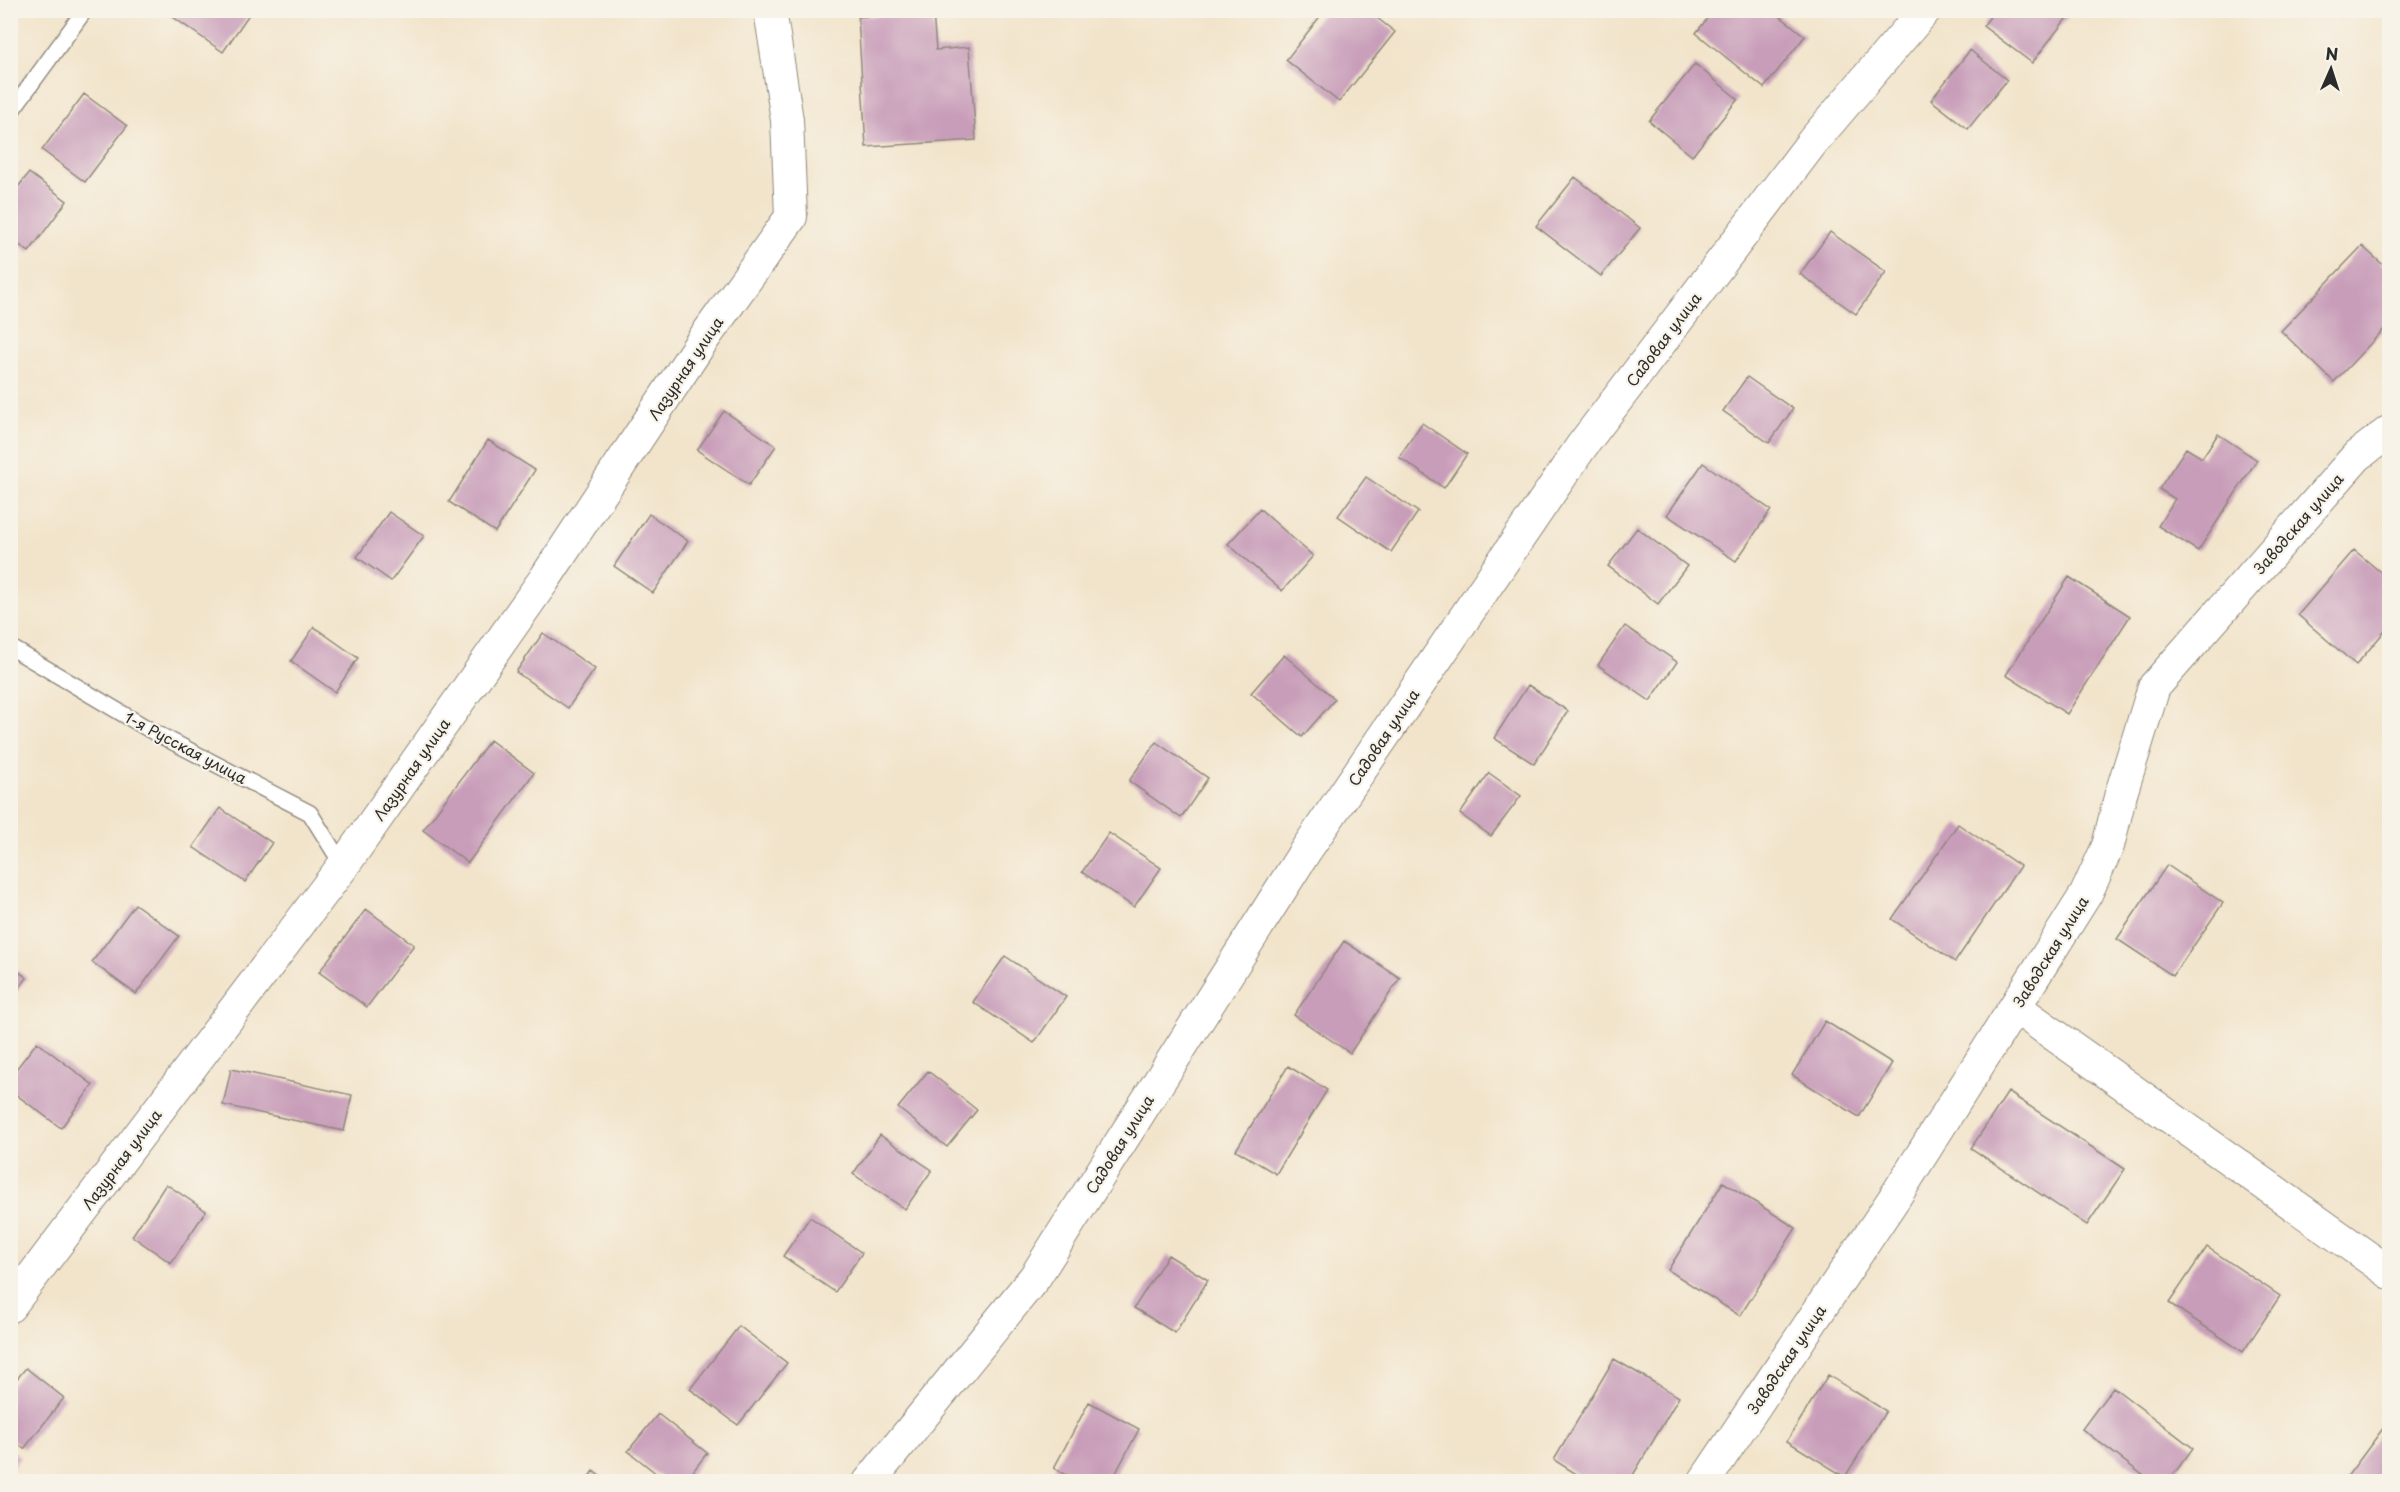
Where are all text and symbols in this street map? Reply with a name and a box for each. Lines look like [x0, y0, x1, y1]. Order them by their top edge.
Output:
north arrow [2301, 39, 2361, 99]
text: N [2325, 41, 2339, 65]
street label: Садовая улица [1620, 287, 1706, 391]
street label: Лазурная улица [642, 311, 729, 424]
street label: Заводская улица [2248, 467, 2349, 578]
street label: Садовая улица [1342, 683, 1424, 790]
street label: 1-я Русская улица [121, 705, 252, 789]
street label: Лазурная улица [367, 713, 455, 825]
street label: Заводская улица [2007, 891, 2094, 1011]
street label: Садовая улица [1079, 1090, 1159, 1198]
street label: Лазурная улица [76, 1104, 167, 1214]
street label: Заводская улица [1741, 1300, 1831, 1418]

